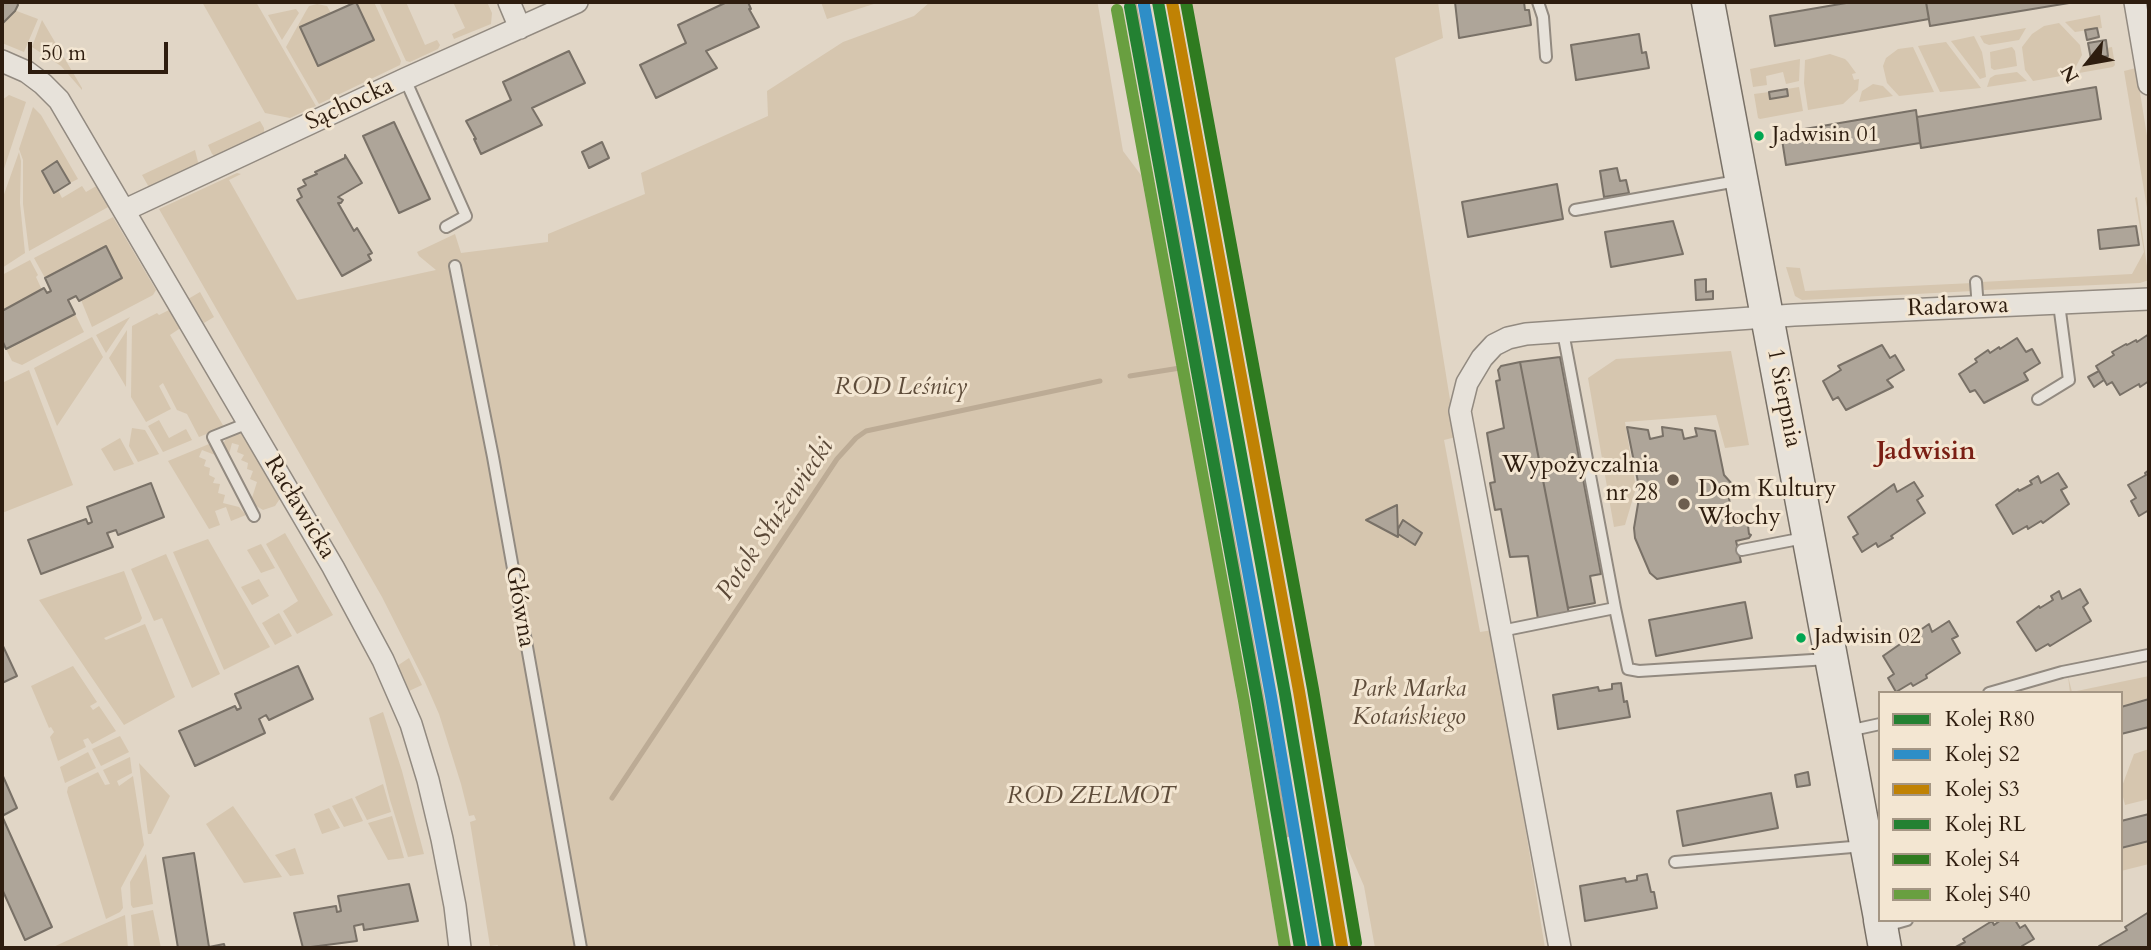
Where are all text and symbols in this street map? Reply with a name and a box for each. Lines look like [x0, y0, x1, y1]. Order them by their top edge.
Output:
scale bar [32, 28, 172, 72]
north arrow [2053, 28, 2123, 98]
text: 50 m [41, 39, 86, 68]
text: N [2055, 60, 2085, 88]
street label: Sąchocka [302, 72, 398, 138]
place label: Jadwisin 01 [1772, 123, 1879, 149]
marker: Jadwisin 01 [1752, 129, 1766, 143]
street label: Radarowa [1907, 292, 2009, 324]
street label: 1 Sierpnia [1759, 346, 1807, 450]
park label: ROD Leśnicy [835, 374, 967, 402]
water label: Potok Służewiecki [711, 433, 841, 607]
district label: Jadwisin [1876, 437, 1976, 469]
street label: Racławicka [257, 451, 341, 565]
place label: Wypożyczalnia nr 28 [1502, 452, 1659, 508]
marker: Wypożyczalnia nr 28 [1665, 472, 1681, 488]
place label: Dom Kultury Włochy [1698, 476, 1837, 532]
marker: Dom Kultury Włochy [1676, 496, 1692, 512]
street label: Główna [498, 564, 540, 650]
place label: Jadwisin 02 [1814, 625, 1921, 651]
marker: Jadwisin 02 [1794, 631, 1808, 645]
park label: Park Marka Kotańskiego [1352, 676, 1466, 732]
legend [1878, 691, 2123, 922]
text: Kolej R80 [1945, 705, 2034, 734]
text: Kolej S2 [1945, 740, 2020, 769]
text: Kolej S3 [1945, 775, 2020, 804]
park label: ROD ZELMOT [1007, 783, 1175, 811]
text: Kolej RL [1945, 810, 2026, 839]
text: Kolej S4 [1945, 845, 2020, 874]
text: Kolej S40 [1945, 880, 2030, 909]

